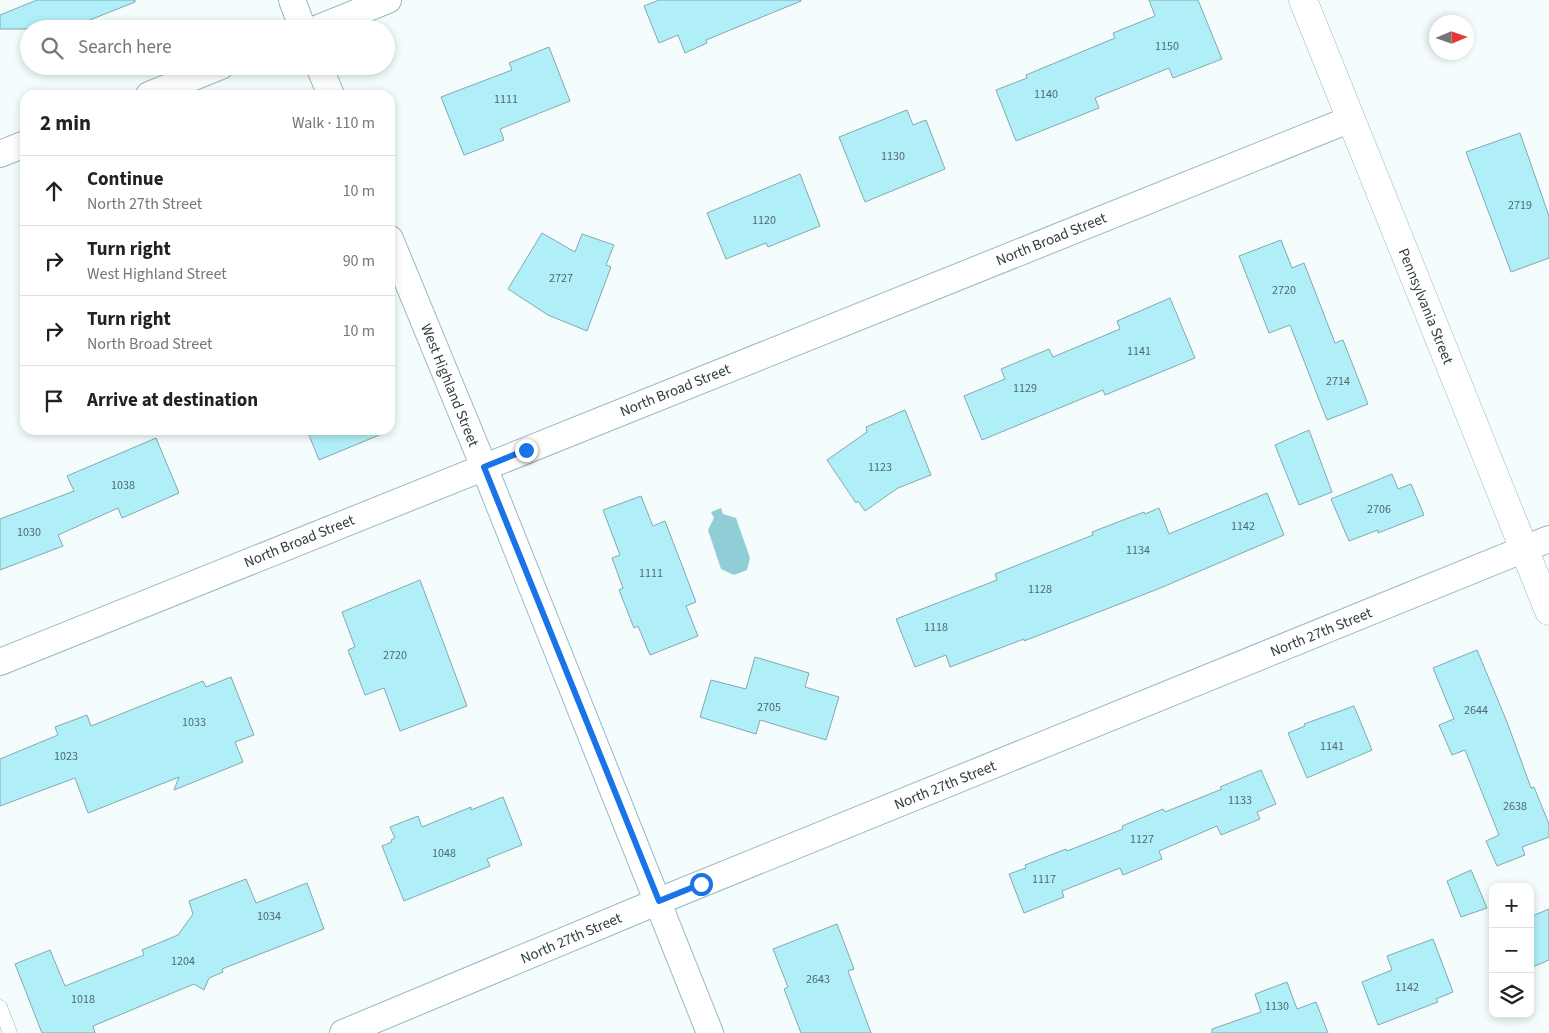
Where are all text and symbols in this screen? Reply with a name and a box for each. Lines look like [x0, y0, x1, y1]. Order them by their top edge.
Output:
north arrow [1429, 15, 1474, 60]
search box [20, 20, 395, 75]
icon: search [38, 34, 66, 62]
text: Search here [78, 34, 172, 61]
house number: 1150 [1155, 38, 1179, 55]
house number: 1140 [1034, 86, 1058, 103]
house number: 1111 [494, 91, 518, 108]
text: 2 min [40, 108, 91, 138]
text: Walk · 110 m [292, 112, 375, 134]
house number: 1130 [881, 148, 905, 165]
text: Continue [87, 166, 164, 193]
icon: ahead [40, 177, 68, 205]
text: 10 m [343, 180, 375, 202]
text: North 27th Street [87, 193, 202, 215]
house number: 2719 [1508, 197, 1532, 214]
street label: North Broad Street [993, 208, 1110, 271]
house number: 1120 [752, 212, 776, 229]
text: Turn right [87, 236, 171, 263]
street label: Pennsylvania Street [1393, 245, 1458, 367]
icon: right [40, 247, 68, 275]
text: 90 m [343, 250, 375, 272]
text: West Highland Street [87, 263, 227, 285]
house number: 2727 [549, 270, 573, 287]
house number: 2720 [1272, 282, 1296, 299]
text: Turn right [87, 306, 171, 333]
icon: right [40, 317, 68, 345]
text: 10 m [343, 320, 375, 342]
street label: West Highland Street [415, 321, 484, 450]
text: North Broad Street [87, 333, 212, 355]
house number: 1141 [1127, 343, 1151, 360]
street label: North Broad Street [617, 359, 734, 422]
house number: 2714 [1326, 373, 1350, 390]
house number: 1129 [1013, 380, 1037, 397]
icon: arrive [40, 387, 68, 415]
text: Arrive at destination [87, 387, 258, 414]
route end [515, 439, 538, 462]
house number: 1123 [868, 459, 892, 476]
house number: 1038 [111, 477, 135, 494]
house number: 2706 [1367, 501, 1391, 518]
street label: North Broad Street [241, 510, 358, 573]
house number: 1142 [1231, 518, 1255, 535]
house number: 1030 [17, 524, 41, 541]
house number: 1134 [1126, 542, 1150, 559]
house number: 1111 [639, 565, 663, 582]
house number: 1128 [1028, 581, 1052, 598]
street label: North 27th Street [1267, 602, 1375, 662]
house number: 1118 [924, 619, 948, 636]
house number: 2720 [383, 647, 407, 664]
house number: 2705 [757, 699, 781, 716]
house number: 2644 [1464, 702, 1488, 719]
house number: 1033 [182, 714, 206, 731]
house number: 1141 [1320, 738, 1344, 755]
house number: 1023 [54, 748, 78, 765]
street label: North 27th Street [891, 755, 999, 815]
house number: 1133 [1228, 792, 1252, 809]
house number: 2638 [1503, 798, 1527, 815]
house number: 1127 [1130, 831, 1154, 848]
house number: 1048 [432, 845, 456, 862]
house number: 1117 [1032, 871, 1056, 888]
route start [690, 873, 713, 896]
map controls [1489, 883, 1534, 1018]
button: + [1489, 883, 1534, 928]
house number: 1034 [257, 908, 281, 925]
street label: North 27th Street [517, 908, 625, 969]
button: − [1489, 928, 1534, 973]
house number: 1204 [171, 953, 195, 970]
house number: 2643 [806, 971, 830, 988]
button: layers [1489, 973, 1534, 1018]
house number: 1142 [1395, 979, 1419, 996]
house number: 1018 [71, 991, 95, 1008]
house number: 1130 [1265, 998, 1289, 1015]

